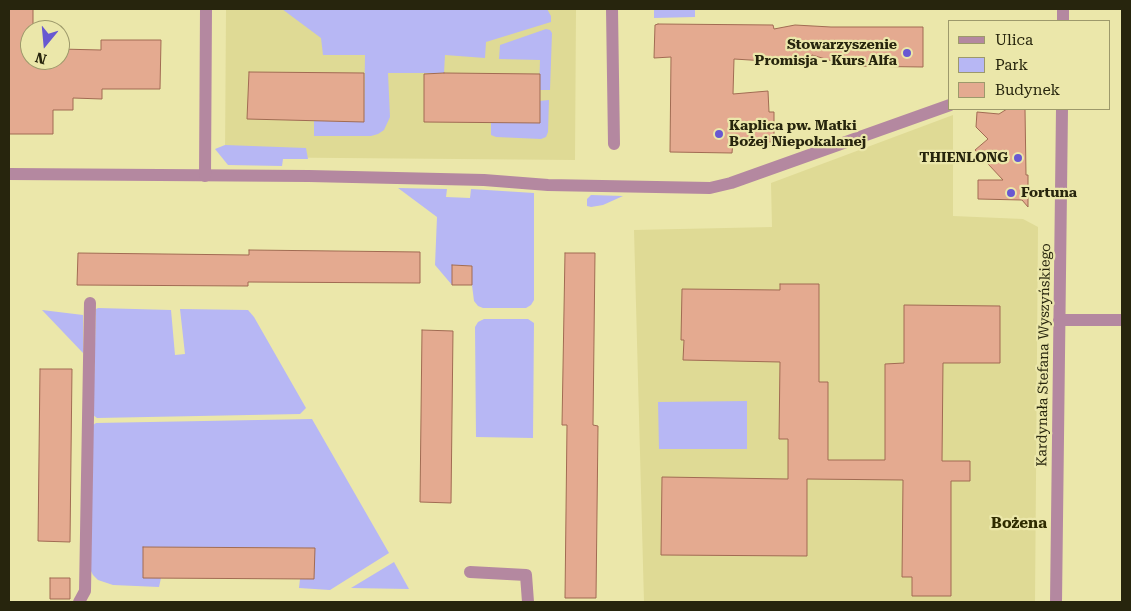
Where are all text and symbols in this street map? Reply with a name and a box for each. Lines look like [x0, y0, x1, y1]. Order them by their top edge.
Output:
north arrow [20, 20, 70, 70]
legend [948, 20, 1111, 110]
text: Ulica [995, 31, 1033, 49]
place label: Stowarzyszenie Promisja - Kurs Alfa [755, 37, 897, 70]
marker: Stowarzyszenie Promisja - Kurs Alfa [901, 47, 913, 59]
text: N [33, 49, 48, 68]
text: Park [995, 56, 1028, 74]
text: Budynek [995, 81, 1060, 99]
place label: Kaplica pw. Matki Bożej Niepokalanej [729, 118, 866, 150]
marker: Kaplica pw. Matki Bożej Niepokalanej [713, 128, 725, 140]
place label: THIENLONG [919, 150, 1008, 166]
marker: THIENLONG [1012, 152, 1024, 164]
place label: Fortuna [1021, 185, 1077, 201]
marker: Fortuna [1005, 187, 1017, 199]
street label: Kardynała Stefana Wyszyńskiego [1034, 243, 1054, 467]
district label: Bożena [991, 515, 1047, 533]

